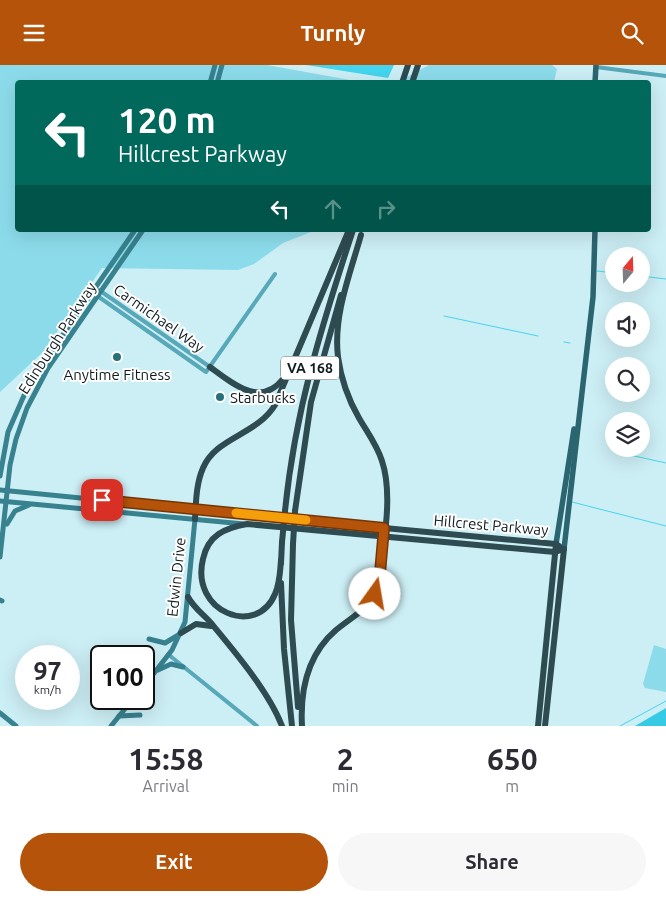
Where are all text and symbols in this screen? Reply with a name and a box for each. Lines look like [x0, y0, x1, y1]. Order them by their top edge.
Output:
icon: menu [20, 19, 48, 47]
icon: search [618, 19, 646, 47]
text: Turnly [301, 20, 365, 45]
icon: left [35, 100, 100, 165]
text: 120 m [118, 100, 216, 140]
text: Hillcrest Parkway [118, 141, 287, 166]
icon: left [266, 195, 294, 223]
icon: ahead [319, 195, 347, 223]
icon: right [372, 195, 400, 223]
north arrow [605, 247, 650, 293]
map controls [605, 247, 650, 457]
street label: Edinburgh Parkway [15, 279, 99, 397]
street label: Carmichael Way [110, 280, 208, 356]
button: sound [605, 302, 650, 347]
marker: Anytime Fitness [111, 351, 123, 363]
road number: VA 168 [281, 357, 339, 379]
button: search [605, 357, 650, 402]
place label: Anytime Fitness [64, 366, 170, 383]
place label: Starbucks [230, 389, 296, 406]
marker: Starbucks [214, 391, 226, 403]
button: layers [605, 412, 650, 457]
pin [81, 479, 123, 521]
icon: arrive [88, 486, 116, 514]
street label: Hillcrest Parkway [433, 512, 549, 538]
street label: Edwin Drive [163, 536, 189, 618]
position arrow [348, 567, 400, 619]
speed limit sign: 100 [90, 645, 155, 710]
text: 97 [33, 657, 62, 685]
text: km/h [34, 683, 61, 696]
text: 15:58 [128, 742, 203, 776]
text: 2 [337, 742, 354, 776]
text: 650 [487, 742, 538, 776]
text: Arrival [143, 777, 189, 795]
text: min [332, 777, 359, 795]
text: m [505, 777, 519, 795]
button: Exit [20, 833, 328, 891]
button: Share [338, 833, 646, 891]

